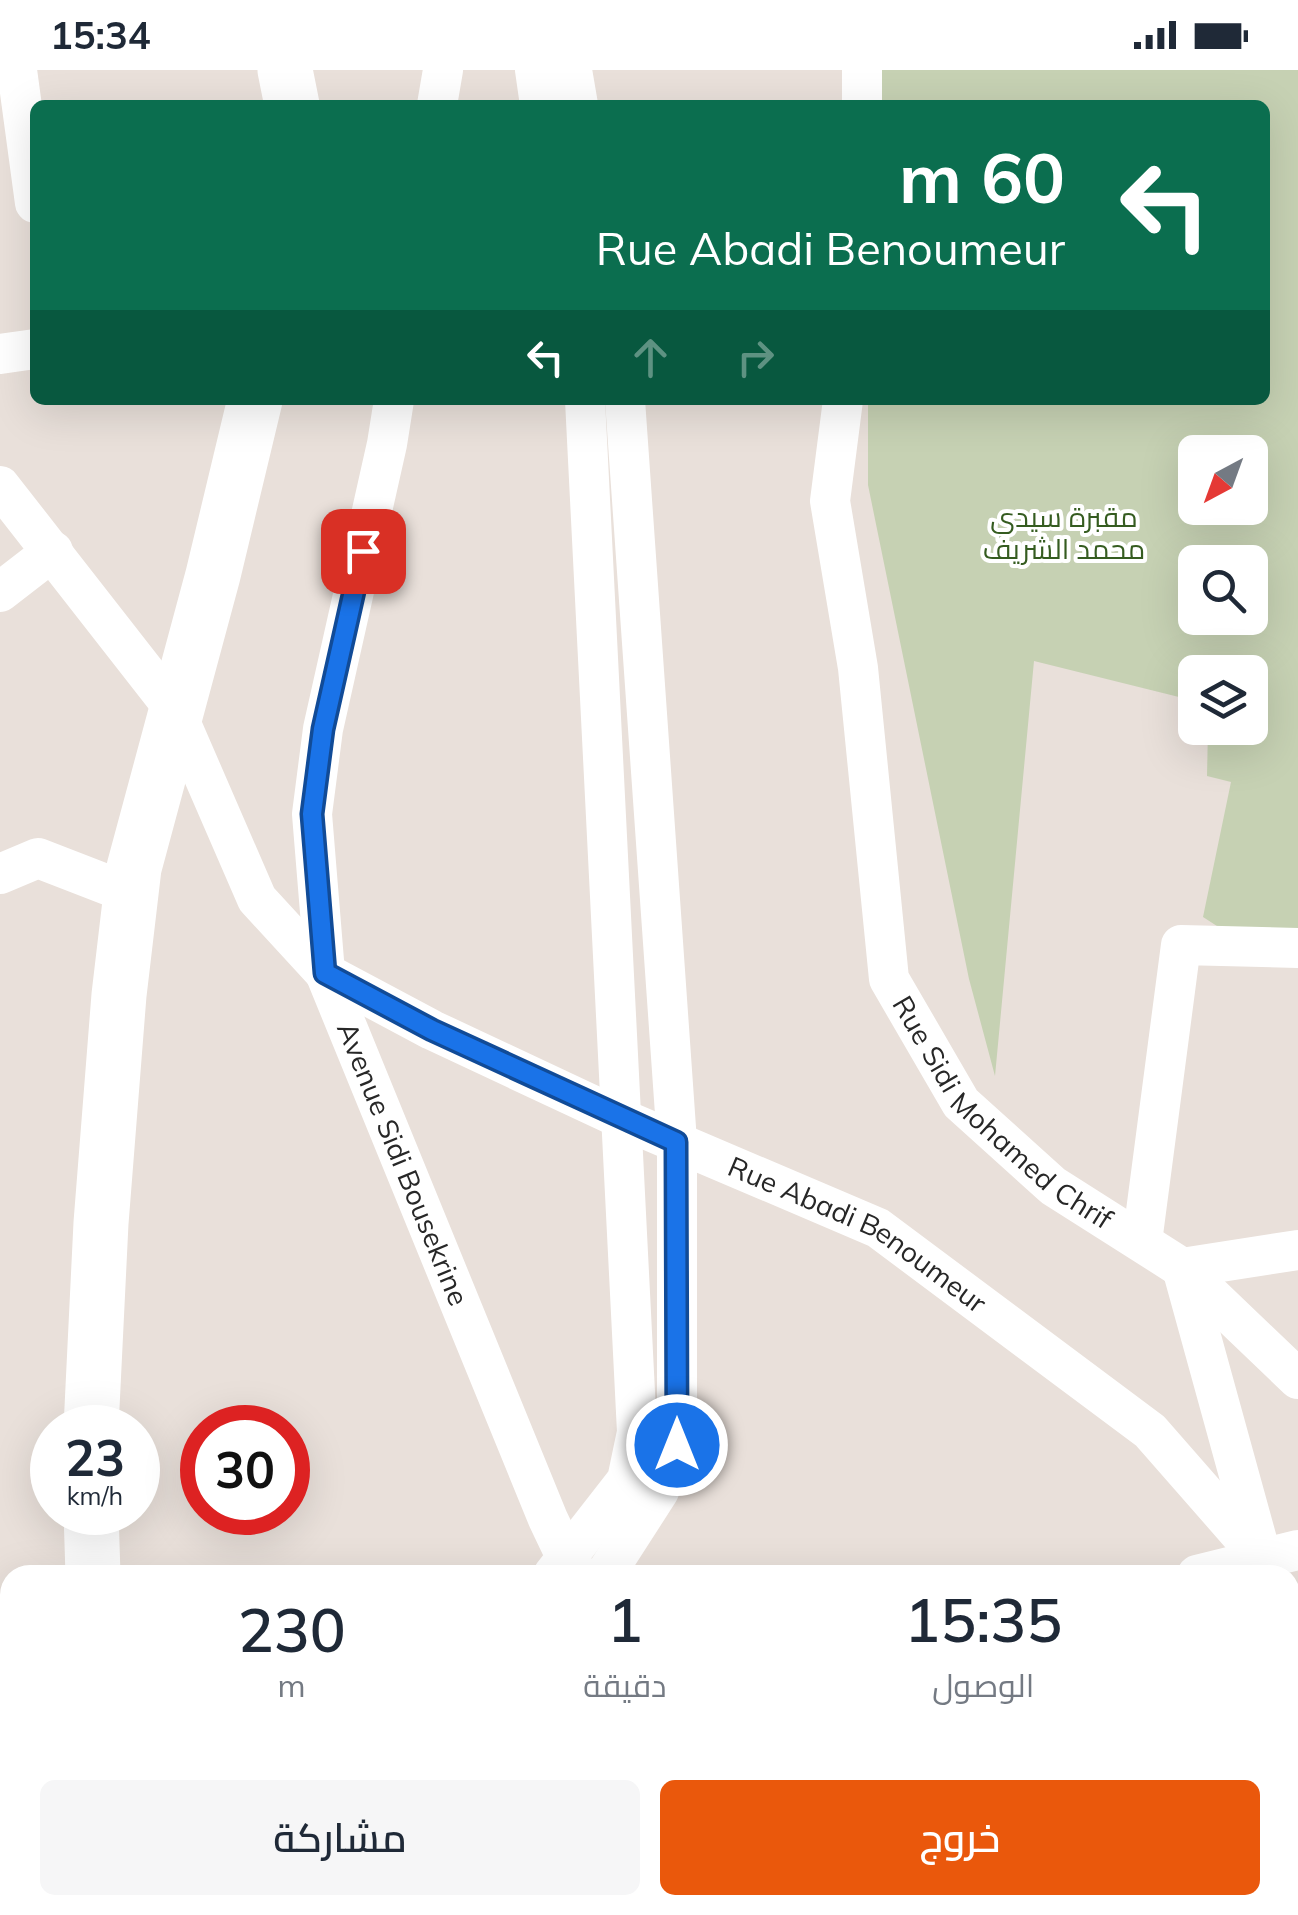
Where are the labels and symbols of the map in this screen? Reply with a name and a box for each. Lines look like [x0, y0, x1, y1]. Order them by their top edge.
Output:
north arrow [1178, 435, 1268, 525]
park label: مقبرة سيدي محمد الشريف [983, 499, 1145, 566]
pin [321, 509, 406, 594]
street label: Rue Sidi Mohamed Chrif [885, 989, 1120, 1237]
street label: Avenue Sidi Bousekrine [330, 1017, 477, 1311]
street label: Rue Abadi Benoumeur [723, 1148, 994, 1320]
position arrow [625, 1393, 729, 1497]
speed limit sign: 30 [180, 1405, 310, 1535]

